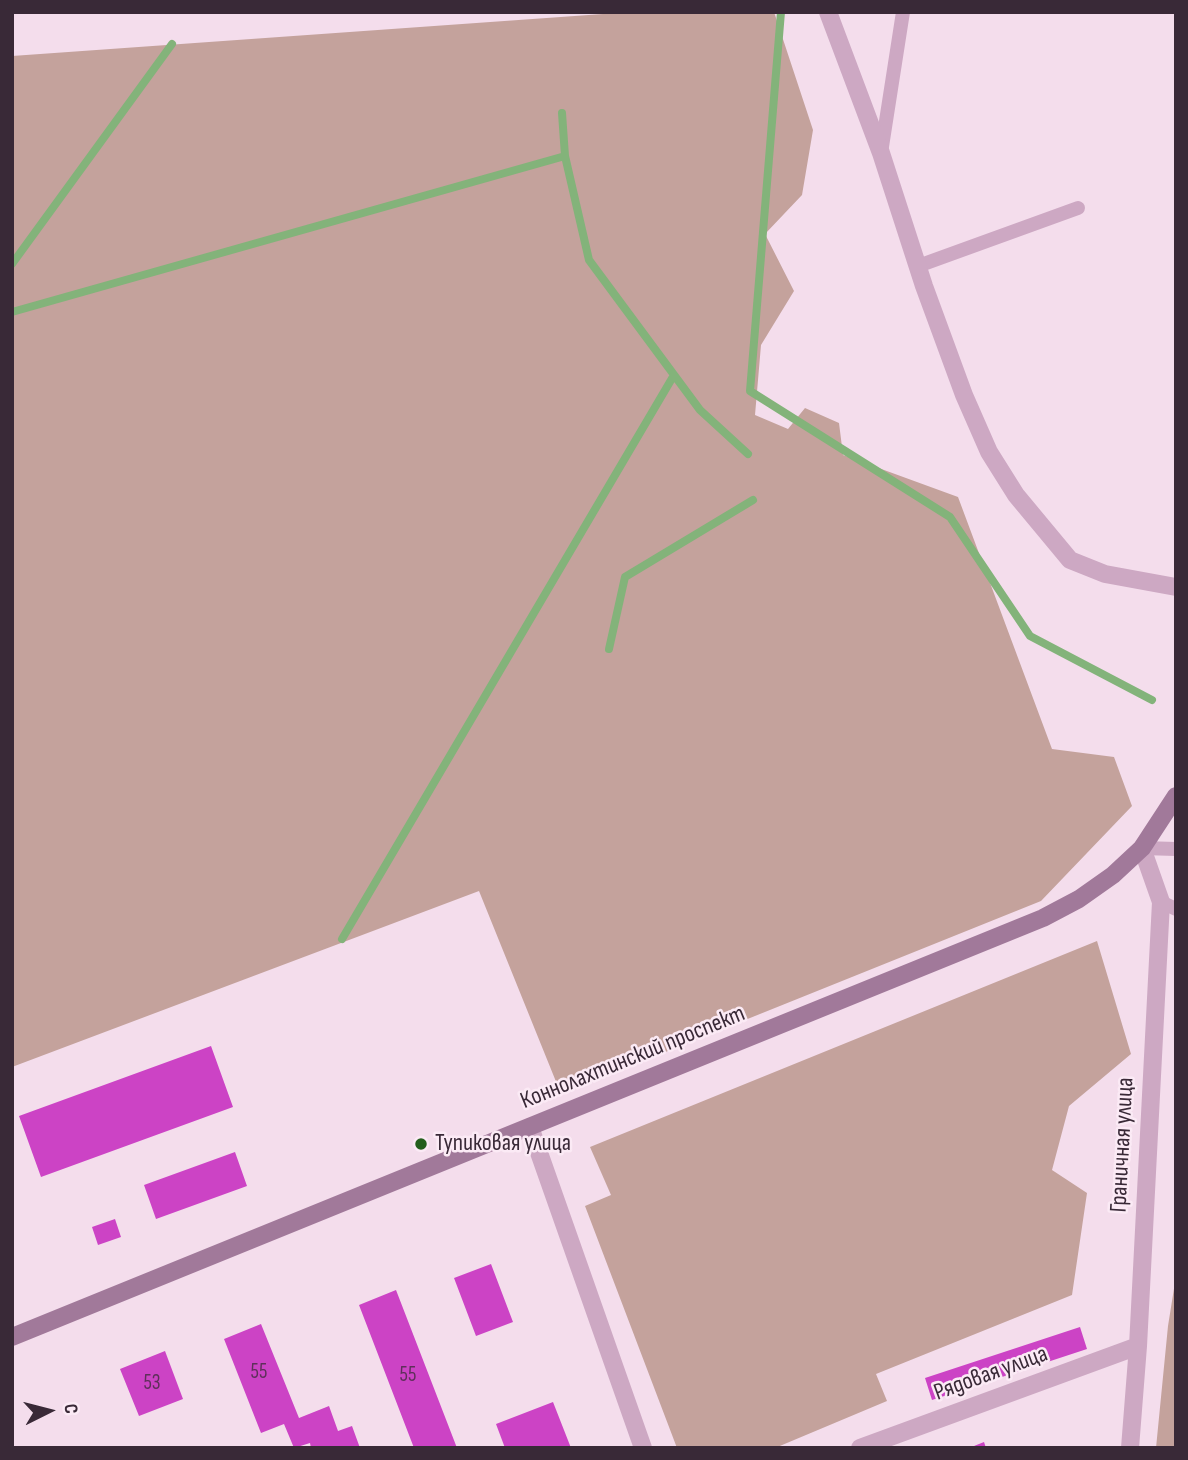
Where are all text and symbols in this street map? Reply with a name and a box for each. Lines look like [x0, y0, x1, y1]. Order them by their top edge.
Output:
street label: Коннолахтинский проспект [517, 1000, 749, 1116]
street label: Граничная улица [1105, 1077, 1141, 1213]
place label: Тупиковая улица [435, 1130, 571, 1158]
marker: Тупиковая улица [413, 1136, 429, 1152]
street label: Рядовая улица [930, 1340, 1052, 1408]
house number: 55 [251, 1360, 267, 1386]
house number: 55 [400, 1363, 416, 1389]
house number: 53 [143, 1371, 161, 1397]
north arrow [14, 1376, 84, 1446]
text: С [58, 1403, 82, 1415]

